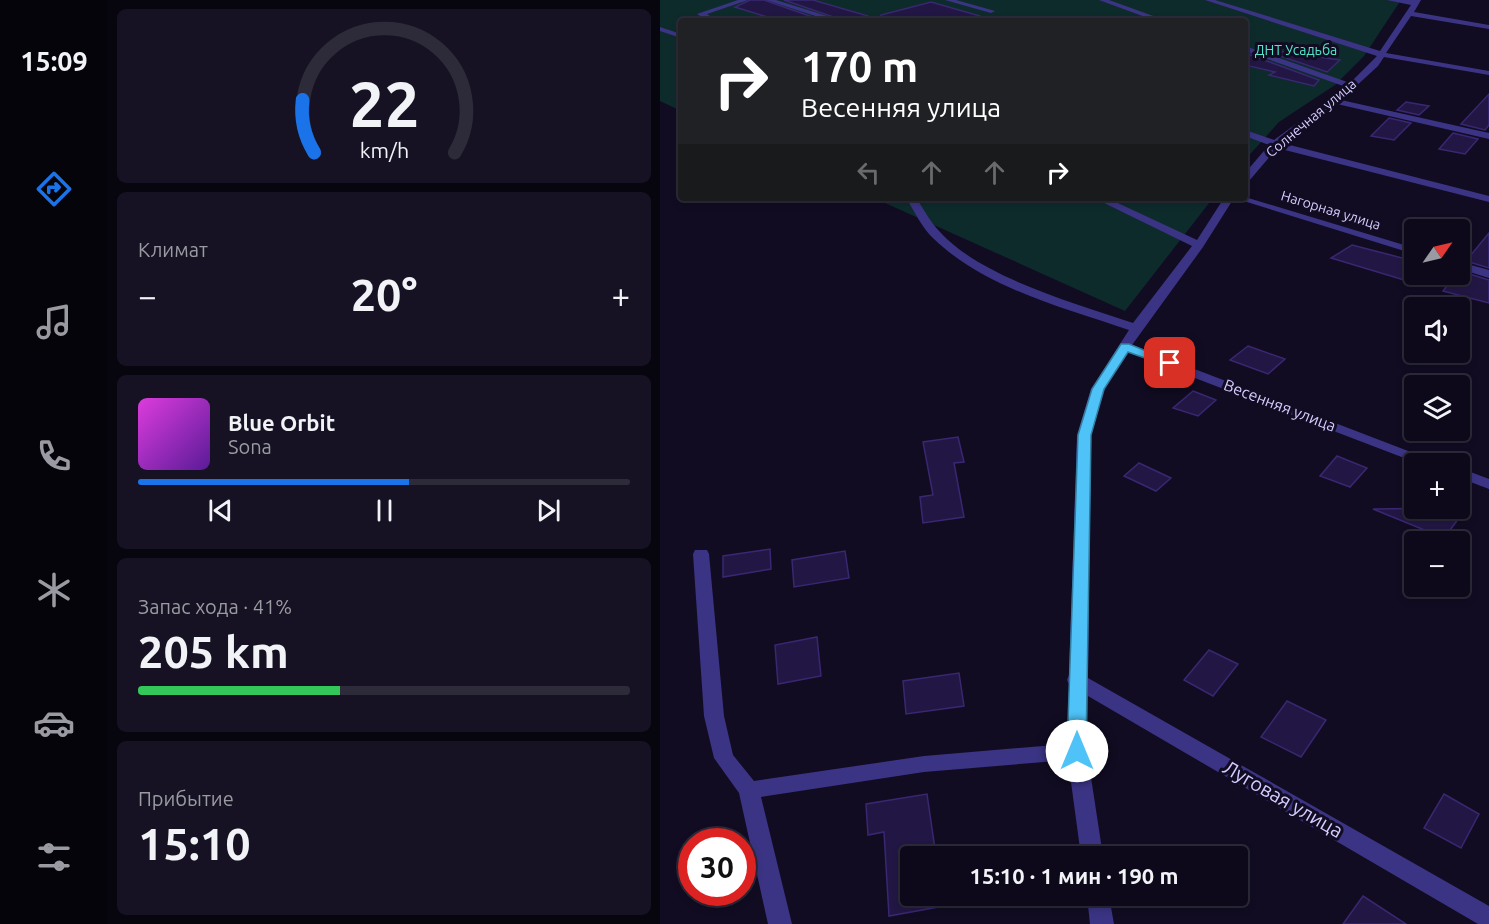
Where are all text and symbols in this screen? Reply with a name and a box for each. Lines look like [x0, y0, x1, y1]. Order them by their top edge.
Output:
icon: right [702, 42, 780, 120]
park label: ДНТ Усадьба [1255, 42, 1337, 58]
text: 170 m [801, 43, 918, 90]
text: 15:09 [20, 46, 88, 76]
text: 22 [349, 69, 419, 139]
street label: Солнечная улица [1263, 76, 1359, 160]
text: Весенняя улица [801, 92, 1001, 122]
text: km/h [359, 138, 409, 162]
icon: left [852, 156, 885, 189]
icon: ahead [915, 156, 948, 189]
icon: ahead [978, 156, 1011, 189]
icon: right [1041, 156, 1074, 189]
icon: directions [33, 168, 75, 210]
street label: Нагорная улица [1279, 187, 1383, 233]
north arrow [1404, 219, 1470, 285]
map controls [1404, 219, 1470, 597]
text: Климат [138, 238, 208, 261]
text: 20° [351, 269, 417, 320]
text: − [138, 277, 157, 314]
text: + [611, 277, 630, 314]
button: sound [1404, 297, 1470, 363]
icon: music [33, 301, 75, 343]
pin [1144, 337, 1195, 388]
icon: arrive [1153, 346, 1186, 379]
street label: Весенняя улица [1221, 375, 1339, 435]
button: layers [1404, 375, 1470, 441]
text: Blue Orbit [228, 410, 335, 435]
icon: phone [33, 435, 75, 477]
text: Sona [228, 435, 272, 458]
button: + [1404, 453, 1470, 519]
icon: previous [204, 494, 237, 527]
icon: pause [368, 494, 401, 527]
icon: next [532, 494, 565, 527]
button: − [1404, 531, 1470, 597]
icon: climate [33, 569, 75, 611]
text: Запас хода · 41% [138, 595, 292, 618]
text: 205 km [138, 626, 289, 677]
icon: car [33, 702, 75, 744]
position arrow [1045, 719, 1109, 783]
street label: Луговая улица [1219, 755, 1347, 842]
text: Прибытие [138, 787, 234, 810]
text: 15:10 [138, 818, 251, 869]
speed limit sign: 30 [678, 828, 756, 906]
icon: filters [33, 836, 75, 878]
text: 15:10 · 1 мин · 190 m [970, 863, 1178, 888]

